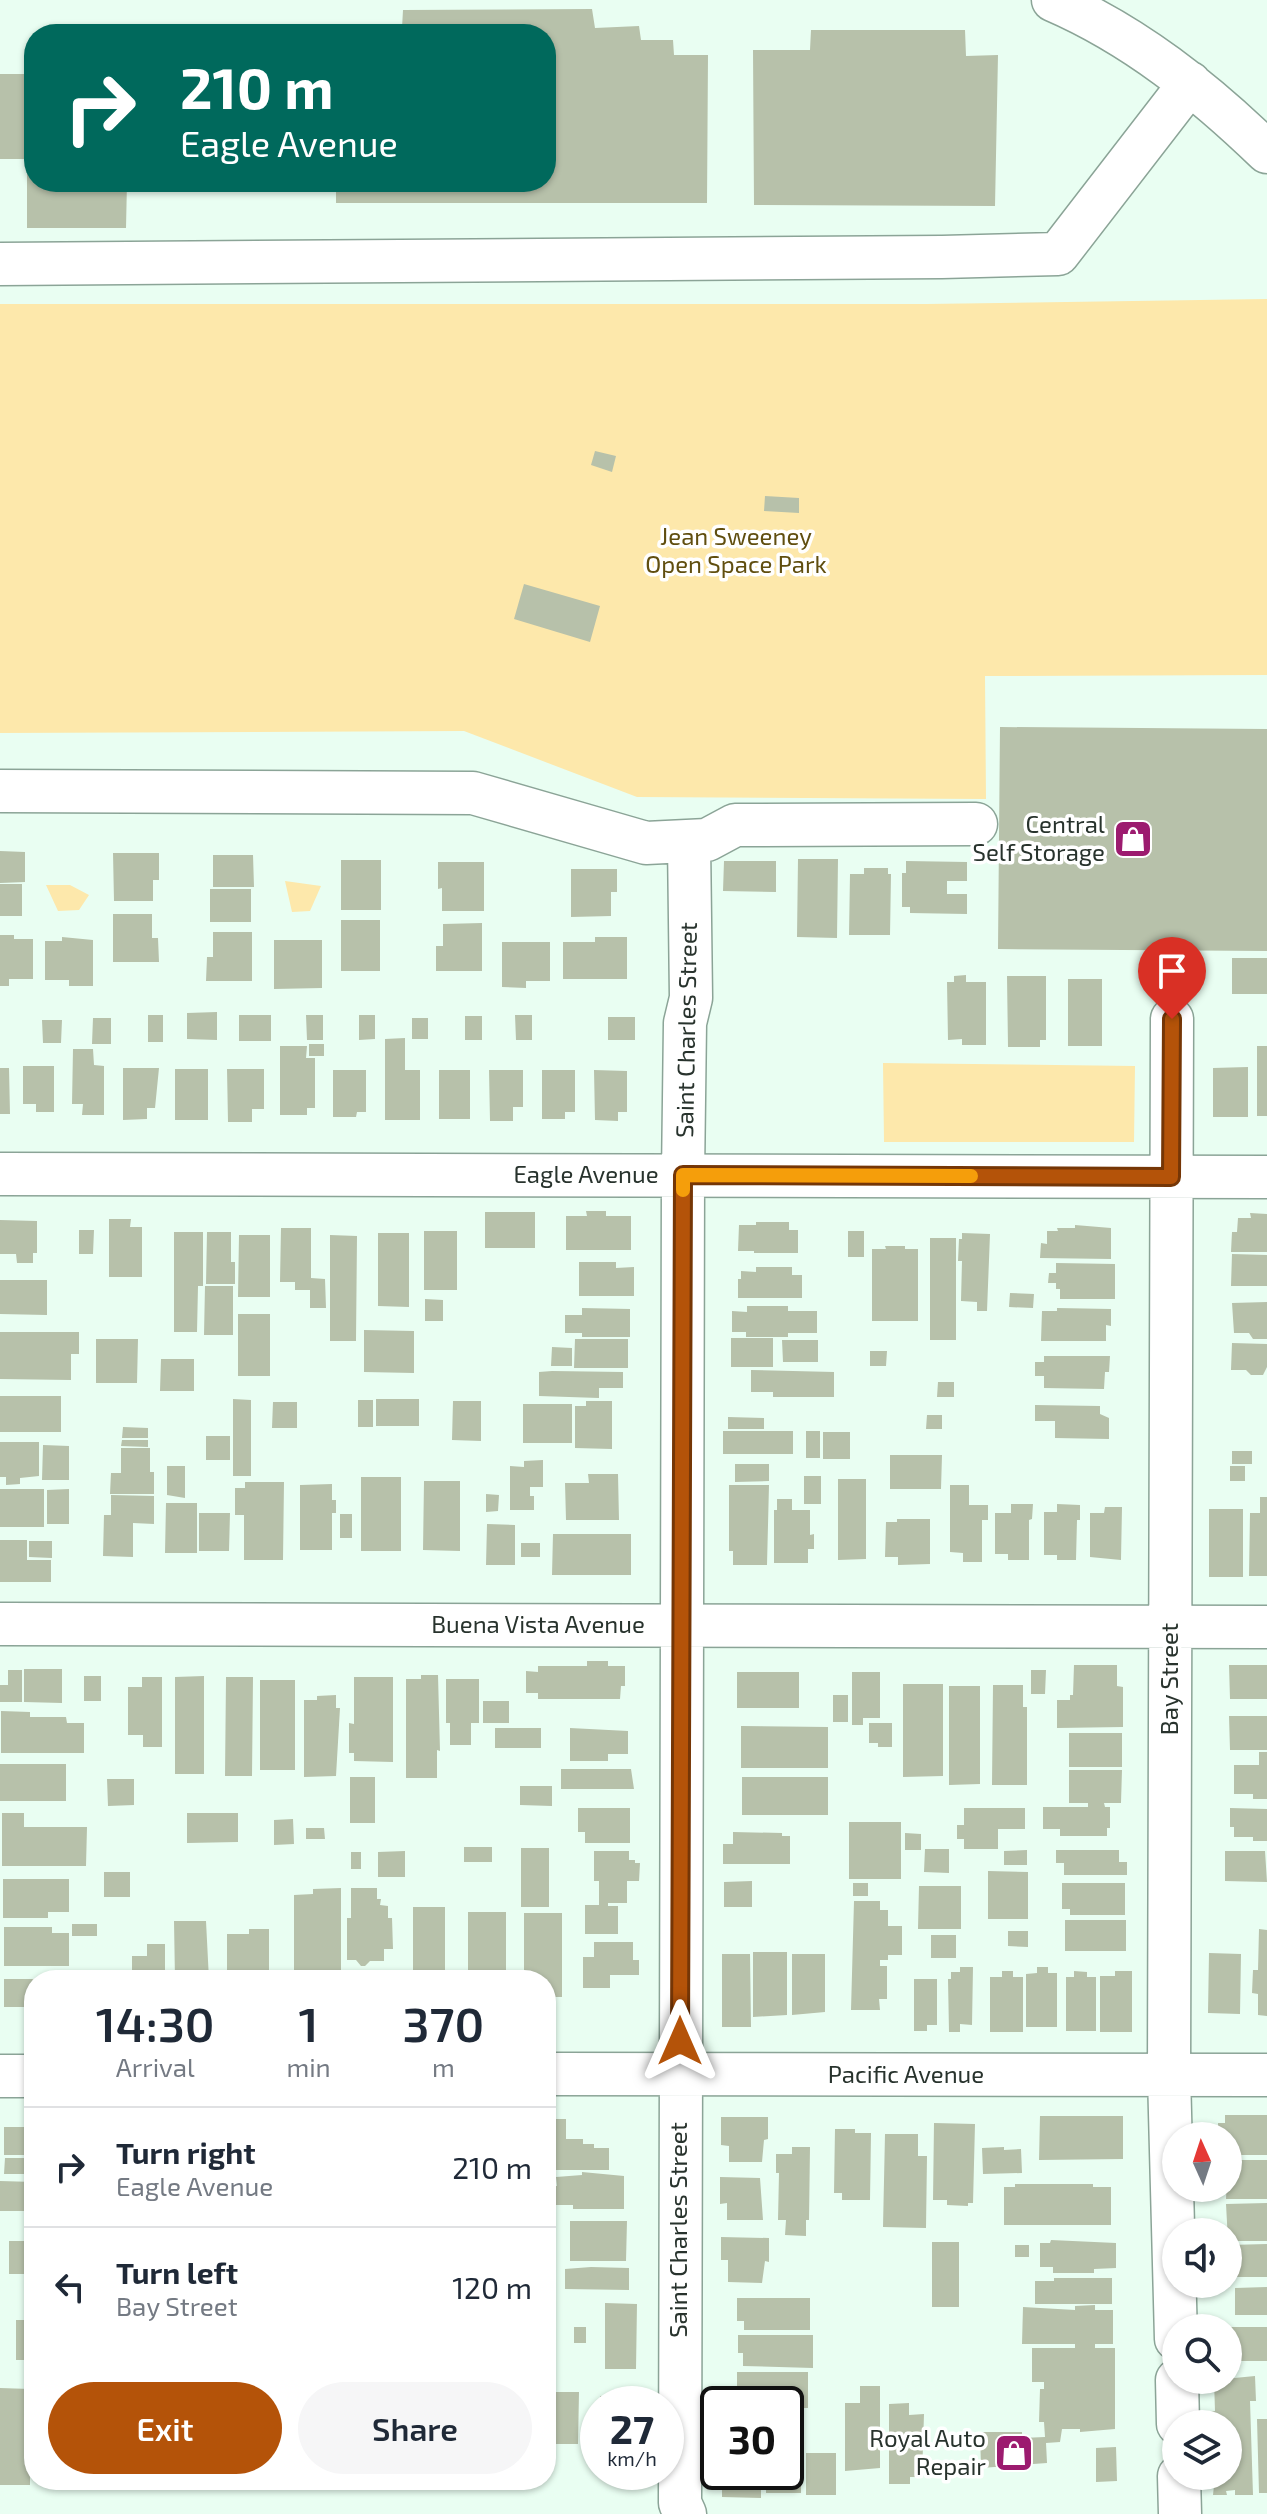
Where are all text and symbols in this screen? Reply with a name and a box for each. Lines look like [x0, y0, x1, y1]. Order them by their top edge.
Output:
text: 210 m [180, 53, 334, 120]
icon: right [48, 56, 152, 160]
text: Eagle Avenue [180, 121, 398, 164]
park label: Jean Sweeney Open Space Park [645, 521, 827, 578]
place label: Central Self Storage [973, 809, 1105, 866]
shop icon: Central Self Storage [1112, 818, 1154, 860]
street label: Saint Charles Street [669, 922, 702, 1138]
pin [1138, 937, 1206, 1019]
icon: arrive [1150, 949, 1194, 993]
street label: Eagle Avenue [513, 1159, 659, 1188]
street label: Buena Vista Avenue [431, 1609, 645, 1638]
street label: Bay Street [1154, 1623, 1183, 1735]
text: 14:30 [96, 1994, 215, 2052]
text: 1 [299, 1994, 319, 2052]
text: 370 [403, 1994, 484, 2052]
position arrow [638, 1999, 722, 2083]
text: Arrival [116, 2051, 195, 2082]
text: min [286, 2051, 331, 2082]
text: m [432, 2051, 455, 2082]
street label: Pacific Avenue [828, 2059, 984, 2088]
street label: Saint Charles Street [663, 2122, 692, 2338]
north arrow [1162, 2122, 1242, 2202]
map controls [1162, 2122, 1242, 2490]
text: Turn right [116, 2134, 256, 2170]
icon: right [48, 2145, 92, 2189]
text: 210 m [452, 2149, 532, 2185]
text: Eagle Avenue [116, 2170, 273, 2201]
button: sound [1162, 2218, 1242, 2298]
text: Turn left [116, 2254, 238, 2290]
icon: left [48, 2265, 92, 2309]
text: 120 m [452, 2269, 532, 2305]
text: Bay Street [116, 2290, 238, 2321]
button: search [1162, 2314, 1242, 2394]
button: Exit [48, 2382, 282, 2474]
button: Share [298, 2382, 532, 2474]
speed limit sign: 30 [700, 2386, 804, 2490]
text: 27 [610, 2404, 654, 2452]
button: layers [1162, 2410, 1242, 2490]
place label: Royal Auto Repair [869, 2423, 986, 2480]
shop icon: Royal Auto Repair [993, 2432, 1035, 2474]
text: km/h [607, 2446, 657, 2470]

